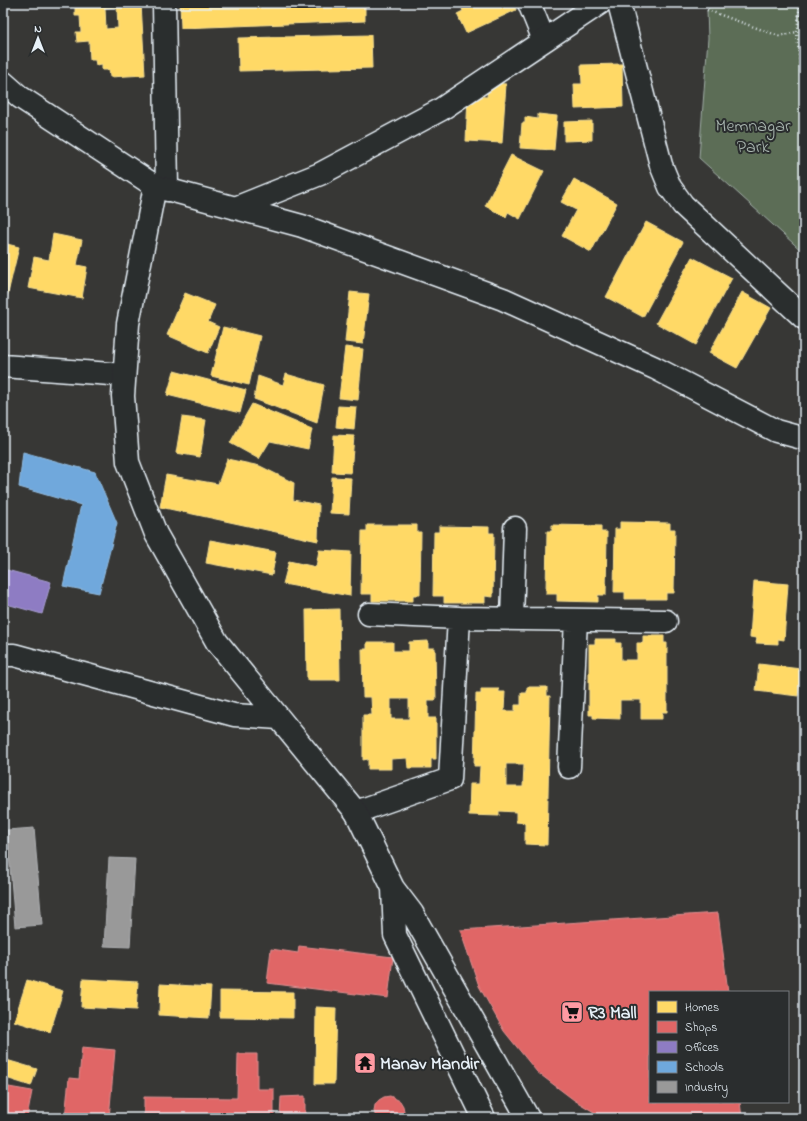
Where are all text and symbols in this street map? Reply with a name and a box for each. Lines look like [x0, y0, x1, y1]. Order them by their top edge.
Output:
north arrow [18, 18, 58, 58]
text: N [34, 21, 42, 37]
park label: Memnagar Park [716, 114, 791, 161]
legend [649, 991, 789, 1103]
supermarket icon: R3 Mall [559, 999, 585, 1025]
text: Homes [685, 999, 719, 1017]
place label: R3 Mall [588, 1001, 637, 1027]
text: Shops [685, 1019, 717, 1037]
text: Offices [685, 1039, 719, 1057]
temple icon: Manav Mandir [352, 1050, 378, 1076]
place label: Manav Mandir [380, 1052, 480, 1078]
text: Schools [685, 1059, 724, 1077]
text: Industry [685, 1079, 728, 1098]

